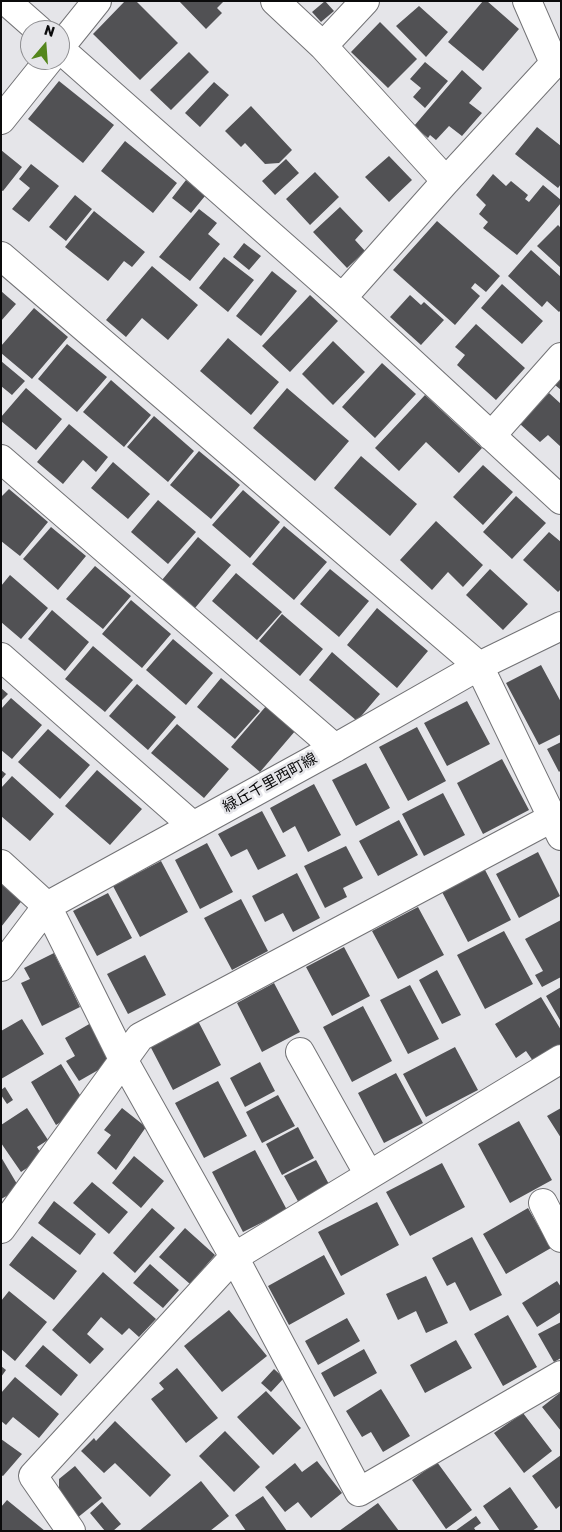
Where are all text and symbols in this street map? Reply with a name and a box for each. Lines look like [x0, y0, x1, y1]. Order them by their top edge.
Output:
north arrow [20, 20, 70, 70]
text: N [42, 22, 57, 41]
street label: 緑丘千里西町線 [220, 750, 320, 816]

